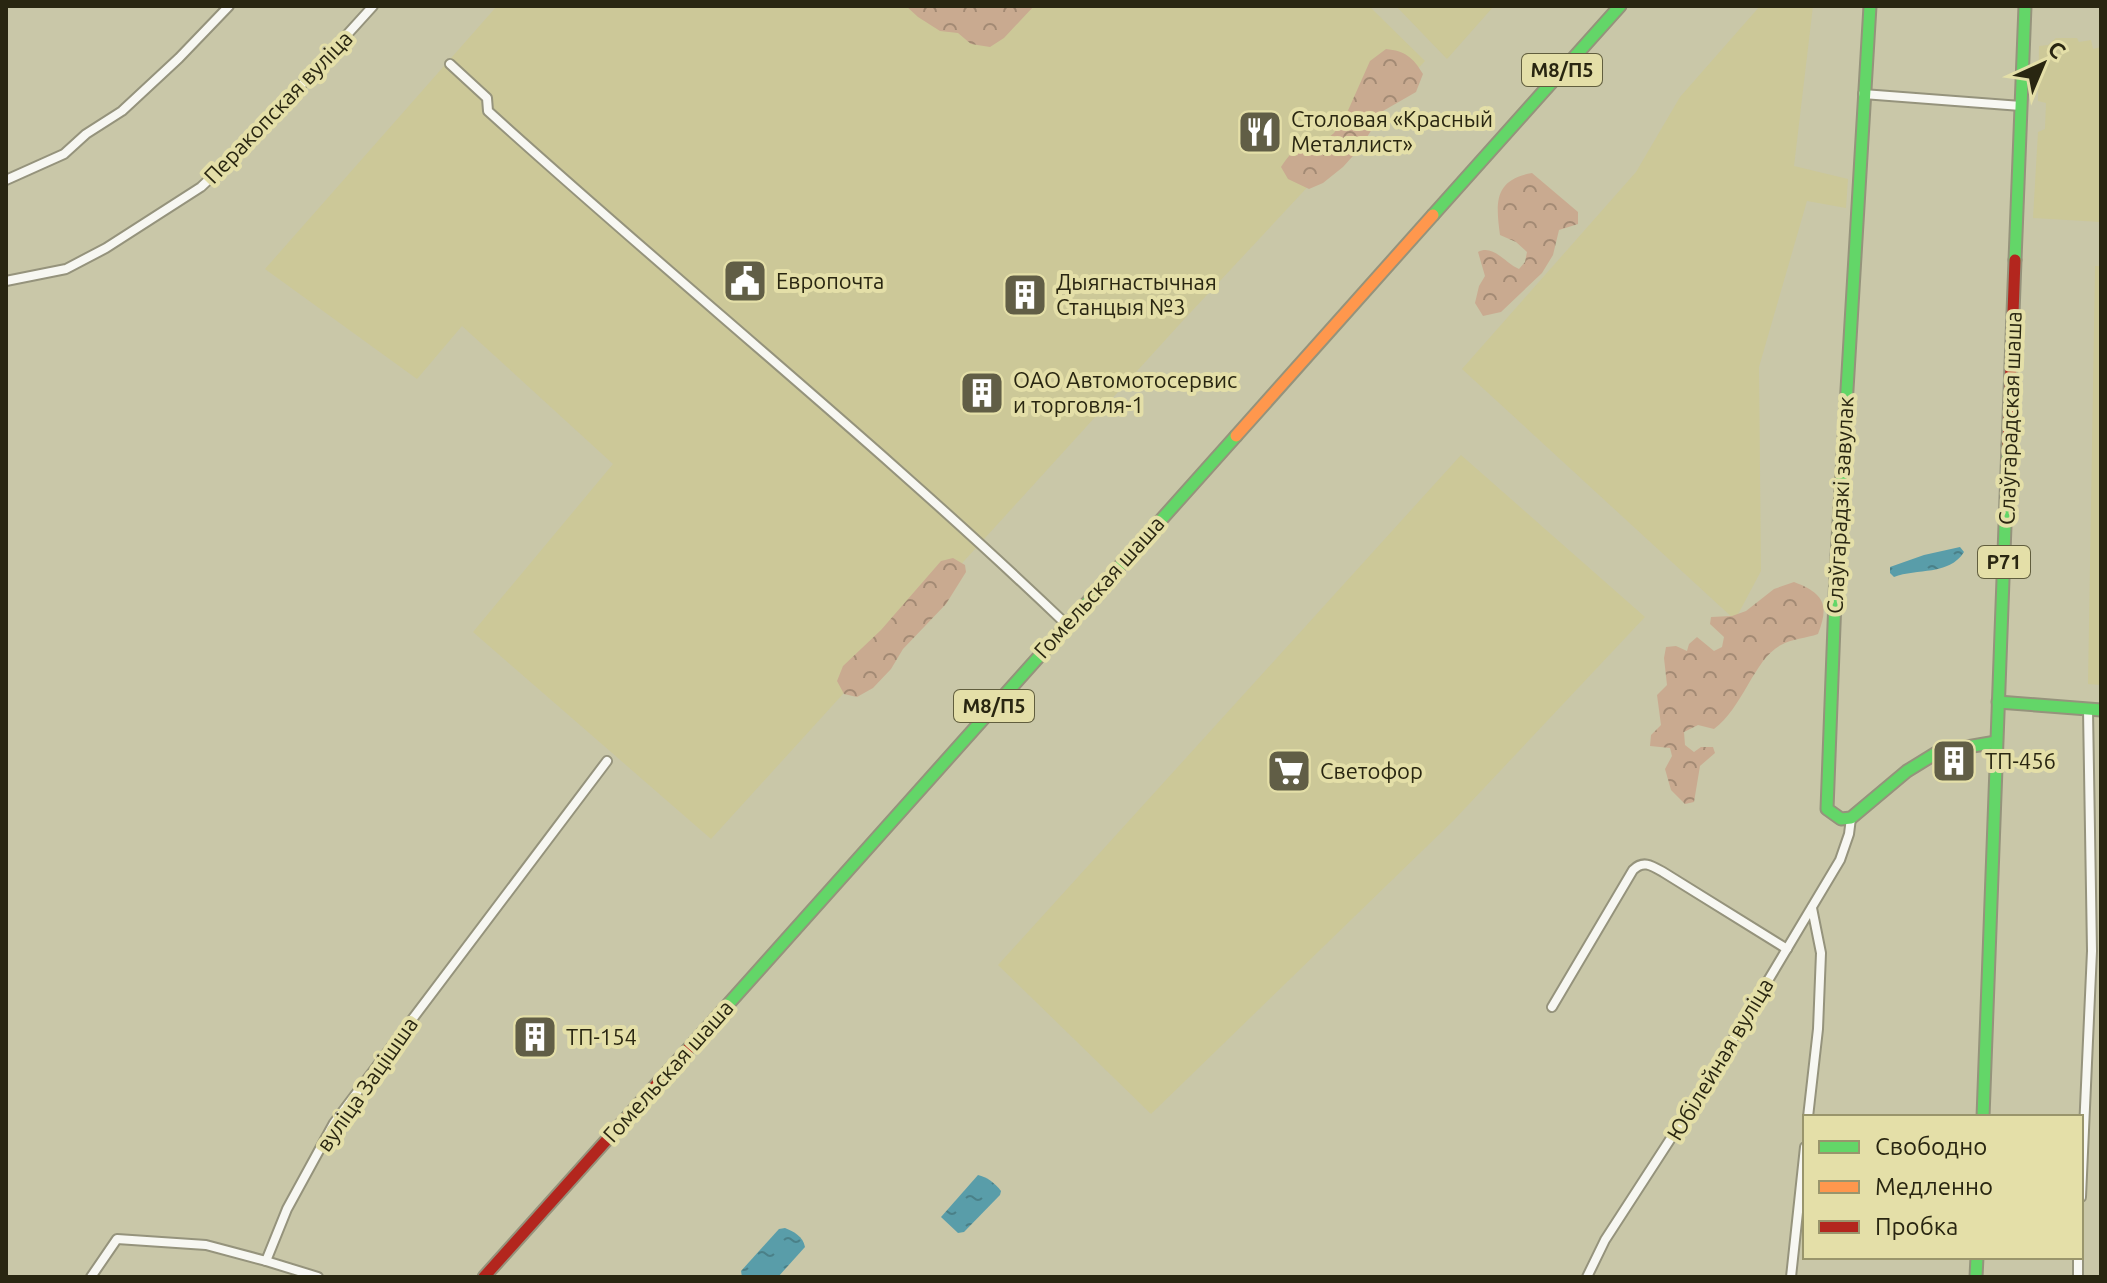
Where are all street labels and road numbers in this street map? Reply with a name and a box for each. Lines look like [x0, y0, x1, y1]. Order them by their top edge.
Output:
street label: Перакопская вуліца [198, 25, 357, 188]
road number: М8/П5 [1522, 54, 1602, 86]
street label: Слаўгарадская шаша [1993, 311, 2026, 525]
street label: Слаўгарадзкі завулак [1821, 396, 1858, 614]
street label: Гомельская шаша [1028, 511, 1169, 663]
road number: Р71 [1978, 546, 2030, 578]
road number: М8/П5 [954, 690, 1034, 722]
street label: Юбілейная вуліца [1661, 973, 1778, 1144]
street label: Гомельская шаша [597, 995, 738, 1147]
street label: вуліца Зацішша [311, 1012, 422, 1156]

